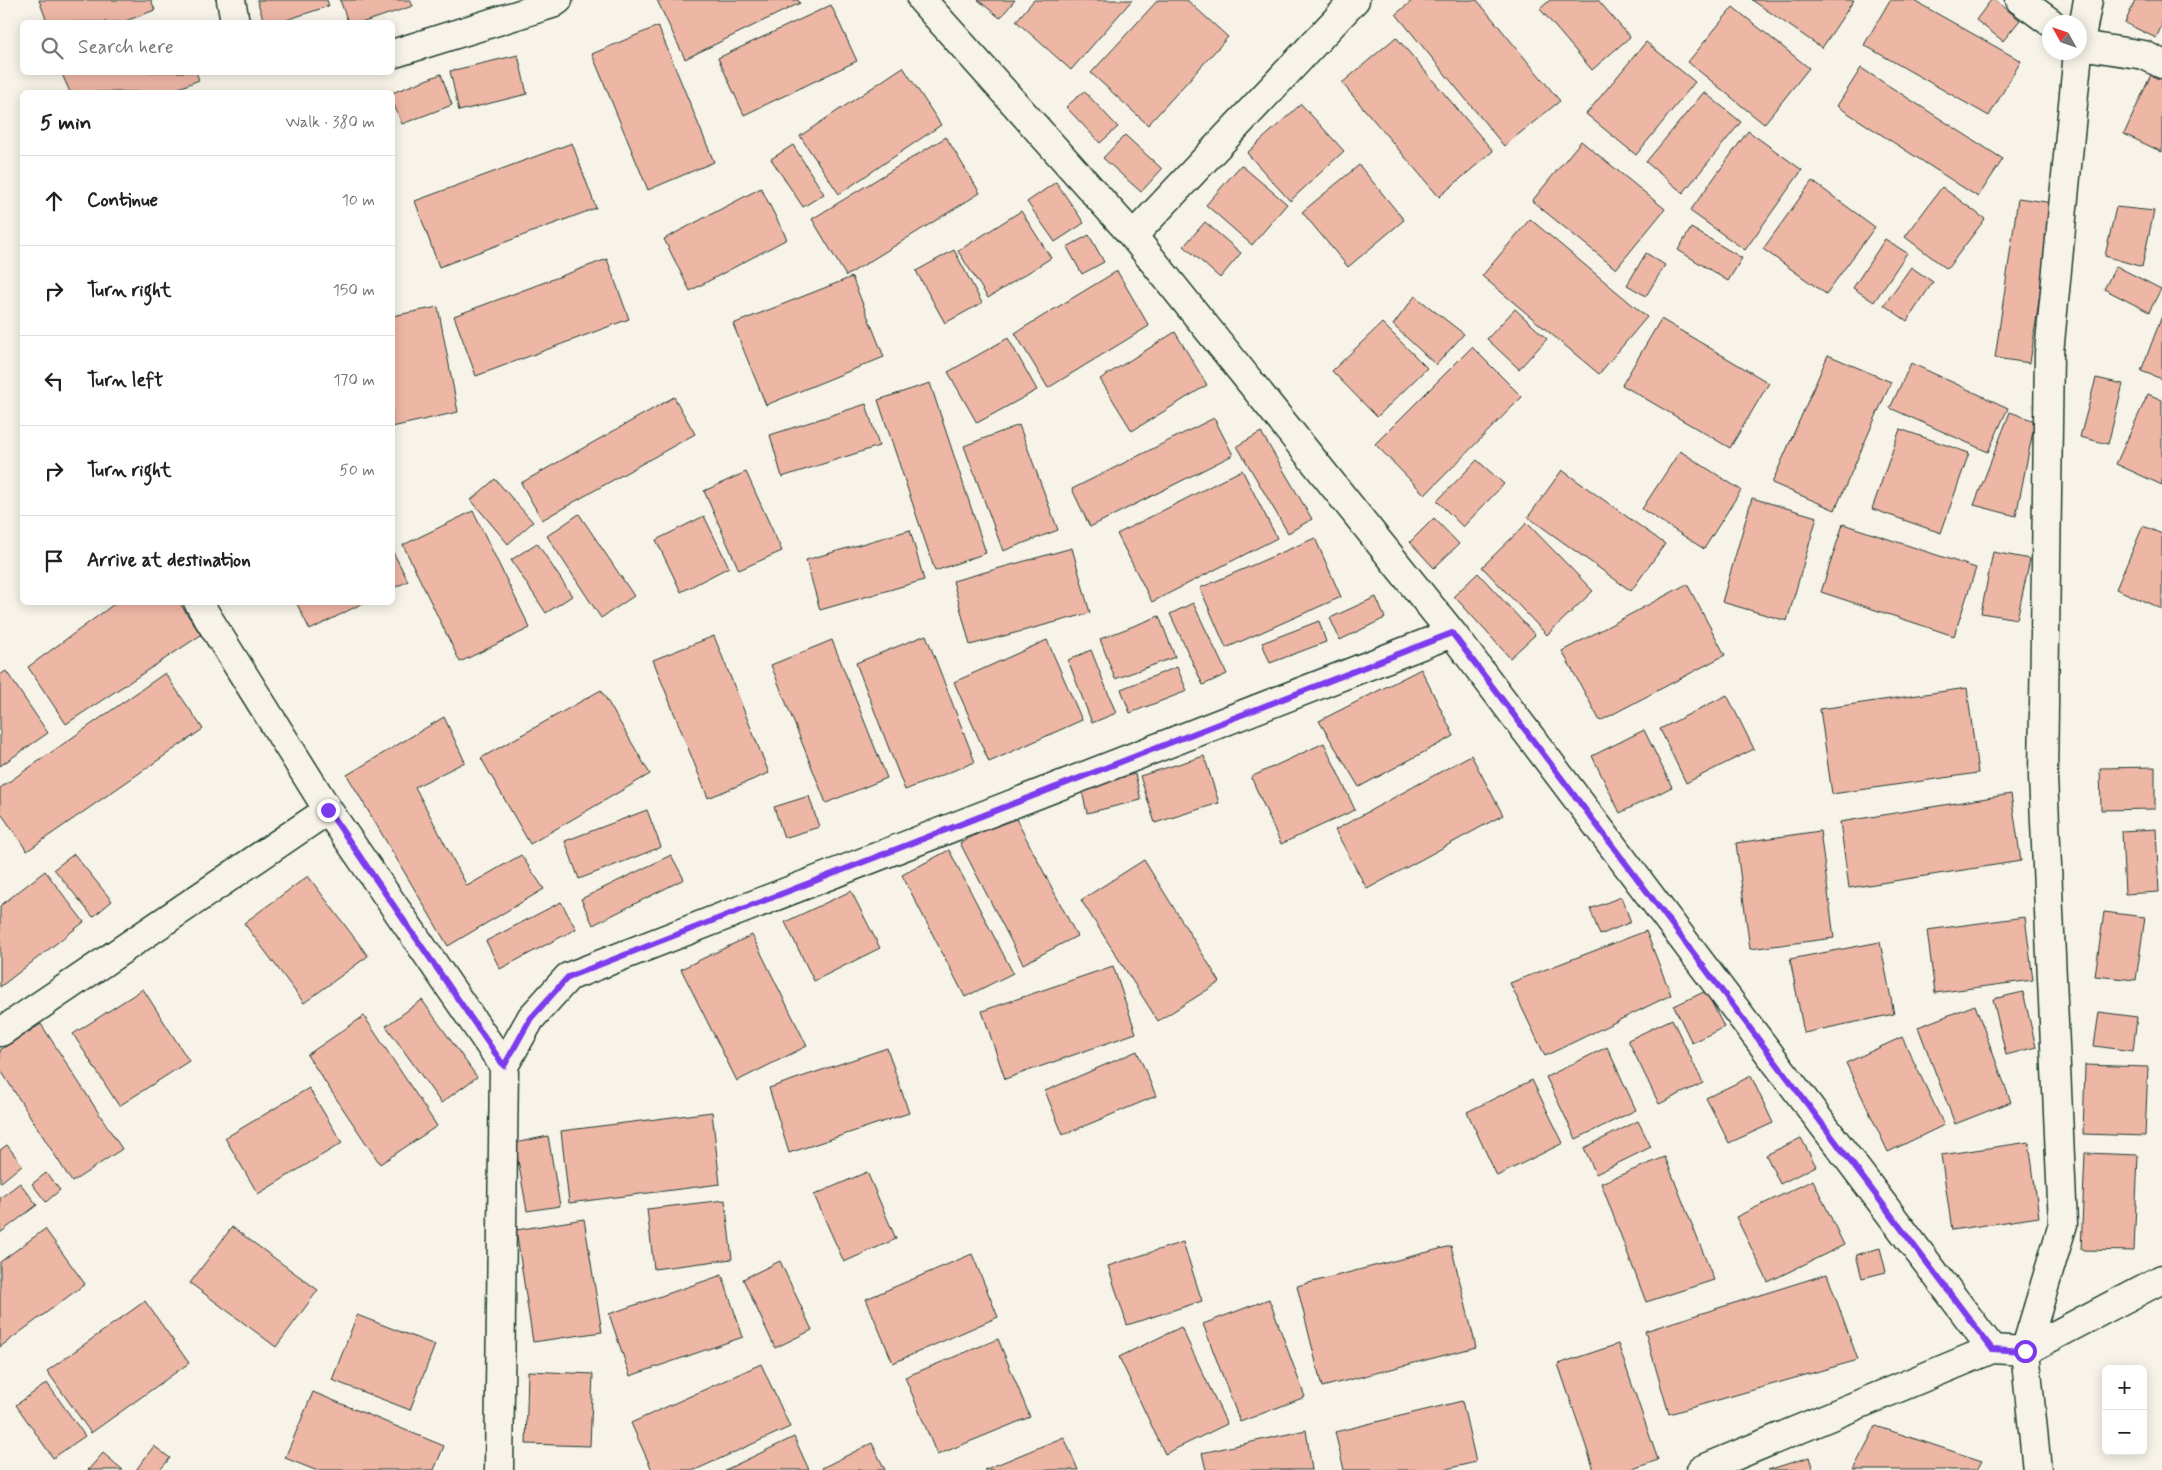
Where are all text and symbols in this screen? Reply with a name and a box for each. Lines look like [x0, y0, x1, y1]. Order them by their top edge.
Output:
north arrow [2042, 15, 2087, 60]
search box [20, 20, 395, 75]
icon: search [38, 34, 66, 62]
text: Search here [78, 35, 174, 60]
text: 5 min [40, 109, 92, 137]
text: Walk · 380 m [285, 112, 375, 133]
icon: ahead [40, 187, 68, 215]
text: Continue [87, 188, 158, 213]
text: 10 m [342, 190, 375, 211]
icon: right [40, 277, 68, 305]
text: Turn right [87, 278, 171, 303]
text: 150 m [333, 280, 375, 301]
icon: left [40, 367, 68, 395]
text: Turn left [87, 368, 163, 393]
text: 170 m [333, 370, 375, 391]
icon: right [40, 457, 68, 485]
text: Turn right [87, 458, 171, 483]
text: 50 m [339, 460, 375, 481]
icon: arrive [40, 547, 68, 575]
text: Arrive at destination [87, 548, 251, 573]
route end [317, 799, 340, 822]
route start [2014, 1340, 2037, 1363]
map controls [2102, 1365, 2147, 1455]
button: + [2102, 1365, 2147, 1410]
button: − [2102, 1410, 2147, 1455]

